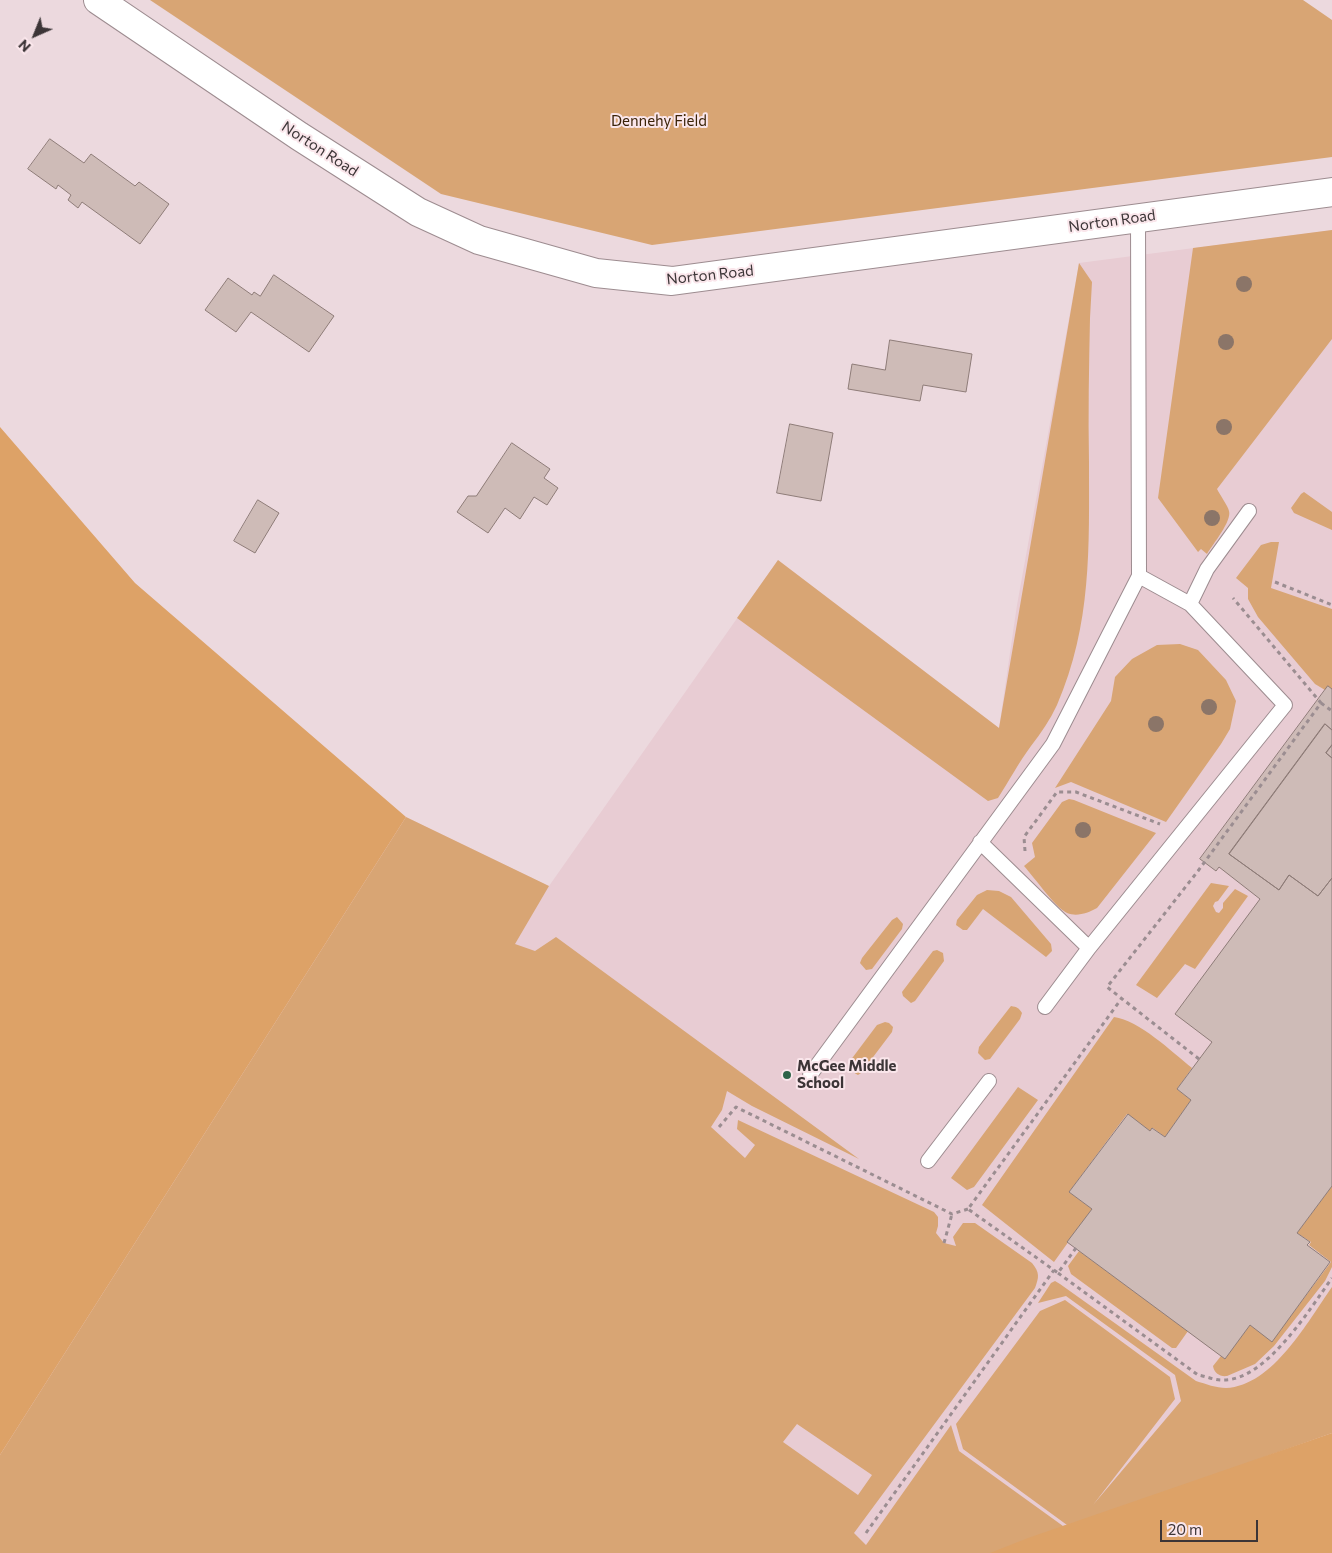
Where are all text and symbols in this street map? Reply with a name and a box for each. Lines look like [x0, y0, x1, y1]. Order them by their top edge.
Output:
north arrow [10, 10, 60, 60]
text: N [15, 36, 34, 56]
park label: Dennehy Field [611, 112, 707, 130]
street label: Norton Road [278, 118, 362, 180]
street label: Norton Road [1067, 206, 1157, 236]
street label: Norton Road [665, 261, 755, 289]
place label: McGee Middle School [797, 1057, 896, 1092]
marker: McGee Middle School [781, 1069, 793, 1081]
scale bar [1162, 1510, 1260, 1542]
text: 20 m [1168, 1520, 1202, 1538]

